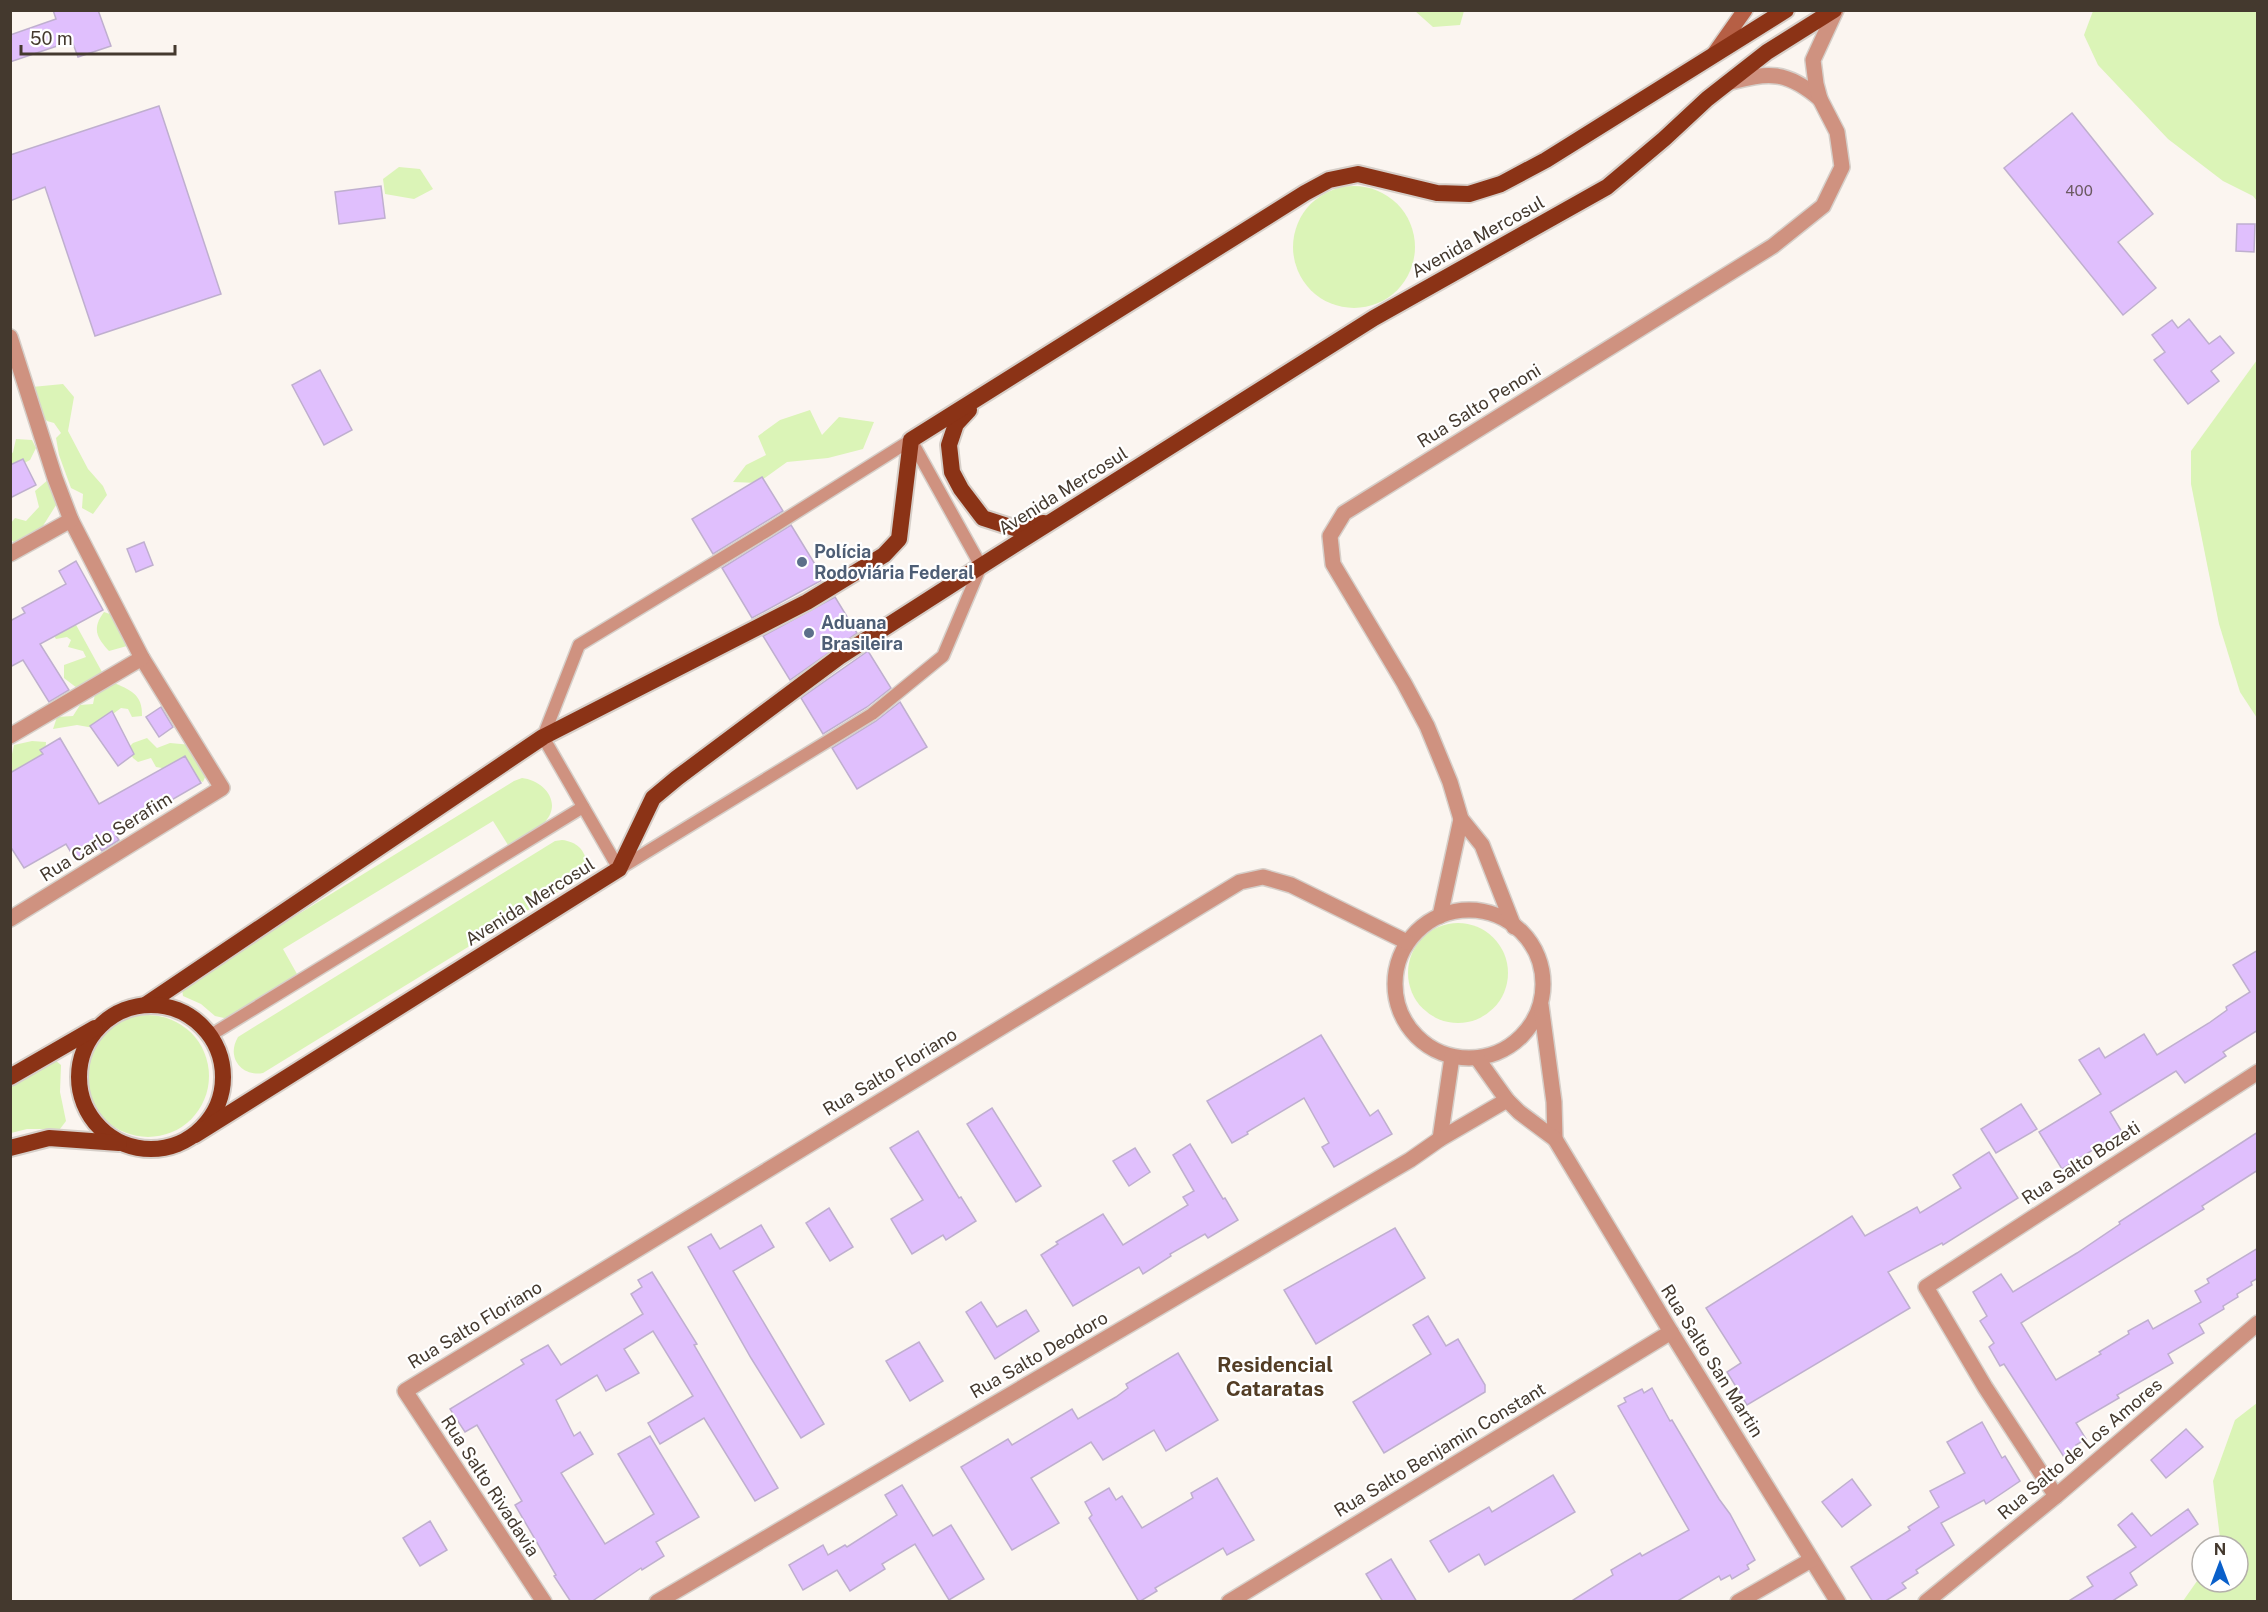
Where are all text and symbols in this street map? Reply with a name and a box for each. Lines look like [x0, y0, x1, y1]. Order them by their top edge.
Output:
scale bar [21, 18, 176, 56]
text: 50 m [30, 28, 73, 49]
house number: 400 [2065, 182, 2093, 199]
street label: Avenida Mercosul [1408, 191, 1548, 282]
street label: Rua Salto Penoni [1413, 359, 1544, 452]
street label: Avenida Mercosul [994, 442, 1131, 539]
place label: Polícia Rodoviária Federal [814, 541, 974, 583]
marker: Polícia Rodoviária Federal [795, 555, 809, 569]
place label: Aduana Brasileira [821, 612, 903, 654]
marker: Aduana Brasileira [802, 626, 816, 640]
street label: Rua Carlo Serafim [36, 788, 175, 886]
street label: Avenida Mercosul [461, 853, 598, 950]
street label: Rua Salto Floriano [819, 1023, 961, 1120]
street label: Rua Salto Bozeti [2018, 1117, 2144, 1209]
street label: Rua Salto Floriano [404, 1276, 546, 1373]
street label: Rua Salto San Martin [1657, 1281, 1768, 1441]
street label: Rua Salto Deodoro [966, 1307, 1111, 1403]
district label: Residencial Cataratas [1217, 1352, 1333, 1401]
street label: Rua Salto de Los Amores [1993, 1374, 2166, 1523]
street label: Rua Salto Benjamin Constant [1330, 1378, 1549, 1521]
street label: Rua Salto Rivadavia [437, 1411, 544, 1560]
north arrow [2190, 1534, 2250, 1594]
text: N [2214, 1540, 2226, 1559]

